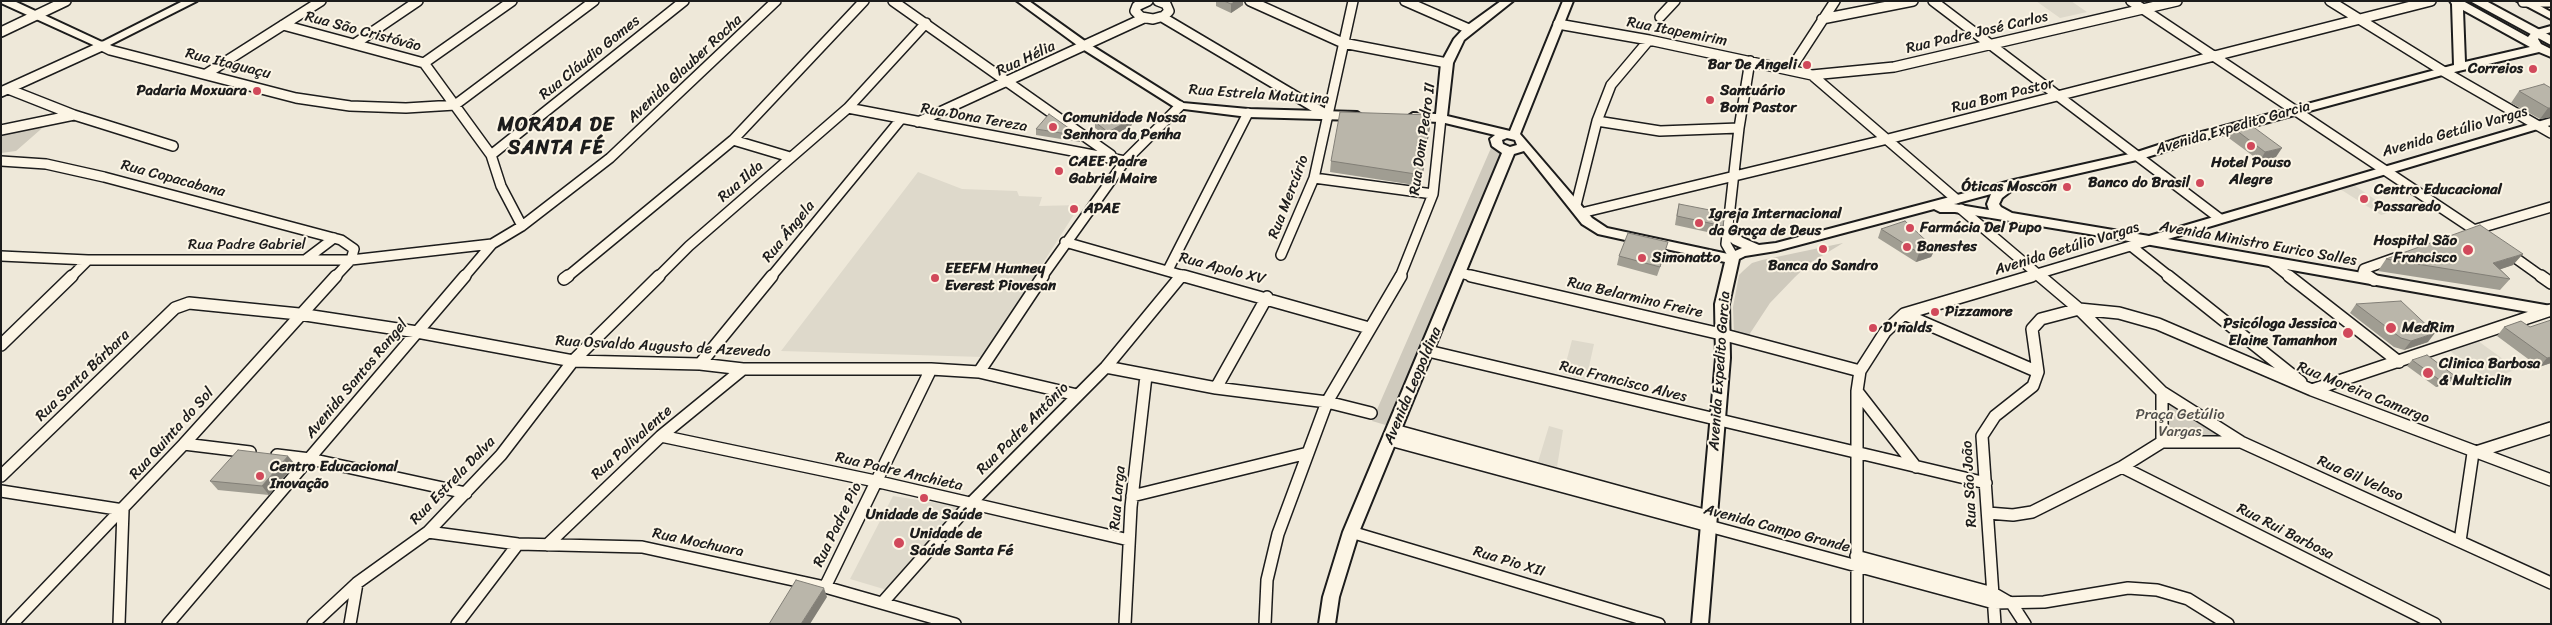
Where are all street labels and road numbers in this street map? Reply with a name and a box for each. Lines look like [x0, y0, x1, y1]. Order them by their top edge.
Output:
street label: Rua São Cristóvão [303, 8, 423, 56]
street label: Rua Padre José Carlos [1904, 8, 2050, 58]
street label: Avenida Glauber Rocha [624, 11, 746, 127]
street label: Rua Cláudio Gomes [536, 12, 644, 104]
street label: Rua Itapemirim [1625, 13, 1729, 51]
street label: Rua Hélia [994, 38, 1058, 80]
street label: Rua Itaguaçu [183, 45, 273, 83]
street label: Rua Bom Pastor [1950, 75, 2056, 117]
street label: Rua Estrela Matutina [1188, 81, 1330, 109]
street label: Rua Dom Pedro II [1406, 82, 1440, 196]
street label: Avenida Expedito Garcia [2154, 97, 2312, 159]
street label: Rua Dona Tereza [919, 100, 1029, 136]
street label: Avenida Getúlio Vargas [2380, 103, 2530, 161]
street label: Rua Mercúrio [1265, 153, 1313, 241]
street label: Rua Copacabana [119, 156, 227, 202]
street label: Rua Ilda [715, 157, 767, 207]
street label: Rua Ângela [759, 198, 819, 266]
street label: Avenida Getúlio Vargas [1993, 218, 2141, 280]
street label: Avenida Ministro Eurico Salles [2158, 218, 2358, 270]
street label: Rua Padre Gabriel [188, 236, 306, 254]
street label: Rua Apolo XV [1177, 249, 1267, 289]
street label: Rua Belarmino Freire [1565, 274, 1705, 322]
street label: Avenida Expedito Garcia [1705, 291, 1735, 451]
street label: Avenida Santos Rangel [302, 316, 412, 442]
street label: Avenida Leopoldina [1380, 325, 1446, 447]
street label: Rua Santa Bárbara [32, 326, 134, 426]
street label: Rua Osvaldo Augusto de Azevedo [555, 332, 771, 362]
street label: Rua Francisco Alves [1557, 357, 1689, 407]
street label: Rua Moreira Camargo [2294, 358, 2432, 428]
street label: Rua Padre Antônio [973, 379, 1073, 479]
street label: Rua Quinta do Sol [126, 384, 218, 484]
street label: Rua Polivalente [588, 402, 676, 484]
street label: Rua Estrela Dalva [407, 433, 499, 529]
street label: Rua São João [1959, 440, 1981, 528]
street label: Rua Padre Anchieta [834, 449, 964, 495]
street label: Rua Gil Veloso [2314, 452, 2406, 506]
street label: Rua Larga [1106, 465, 1130, 531]
street label: Rua Padre Pio [810, 480, 866, 570]
street label: Rua Rui Barbosa [2234, 500, 2336, 564]
street label: Avenida Campo Grande [1702, 501, 1852, 557]
street label: Rua Mochuara [651, 525, 745, 561]
street label: Rua Pio XII [1471, 543, 1547, 581]

